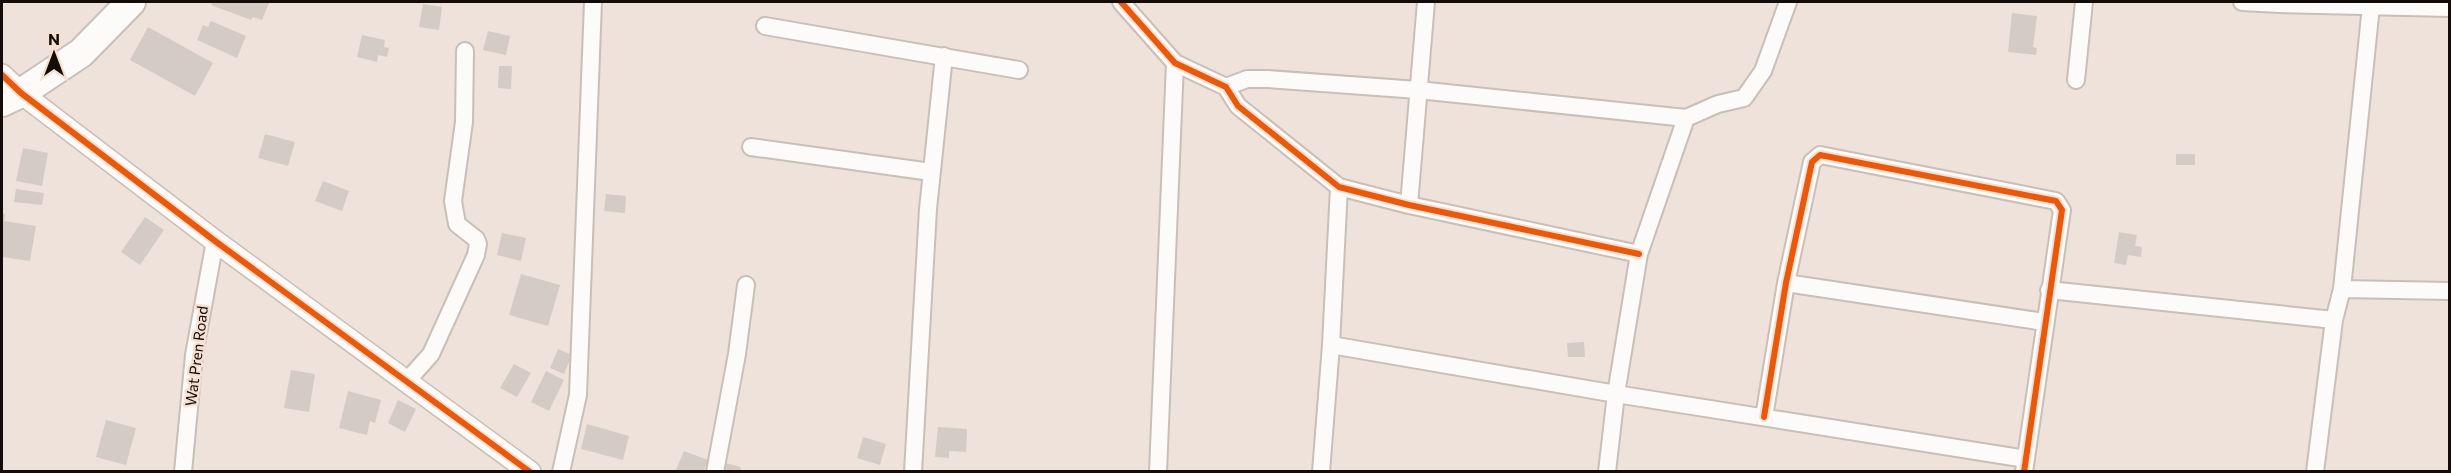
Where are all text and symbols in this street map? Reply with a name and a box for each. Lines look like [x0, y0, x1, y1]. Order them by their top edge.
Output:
north arrow [24, 24, 84, 84]
text: N [48, 29, 60, 48]
street label: Wat Pren Road [181, 305, 211, 407]

